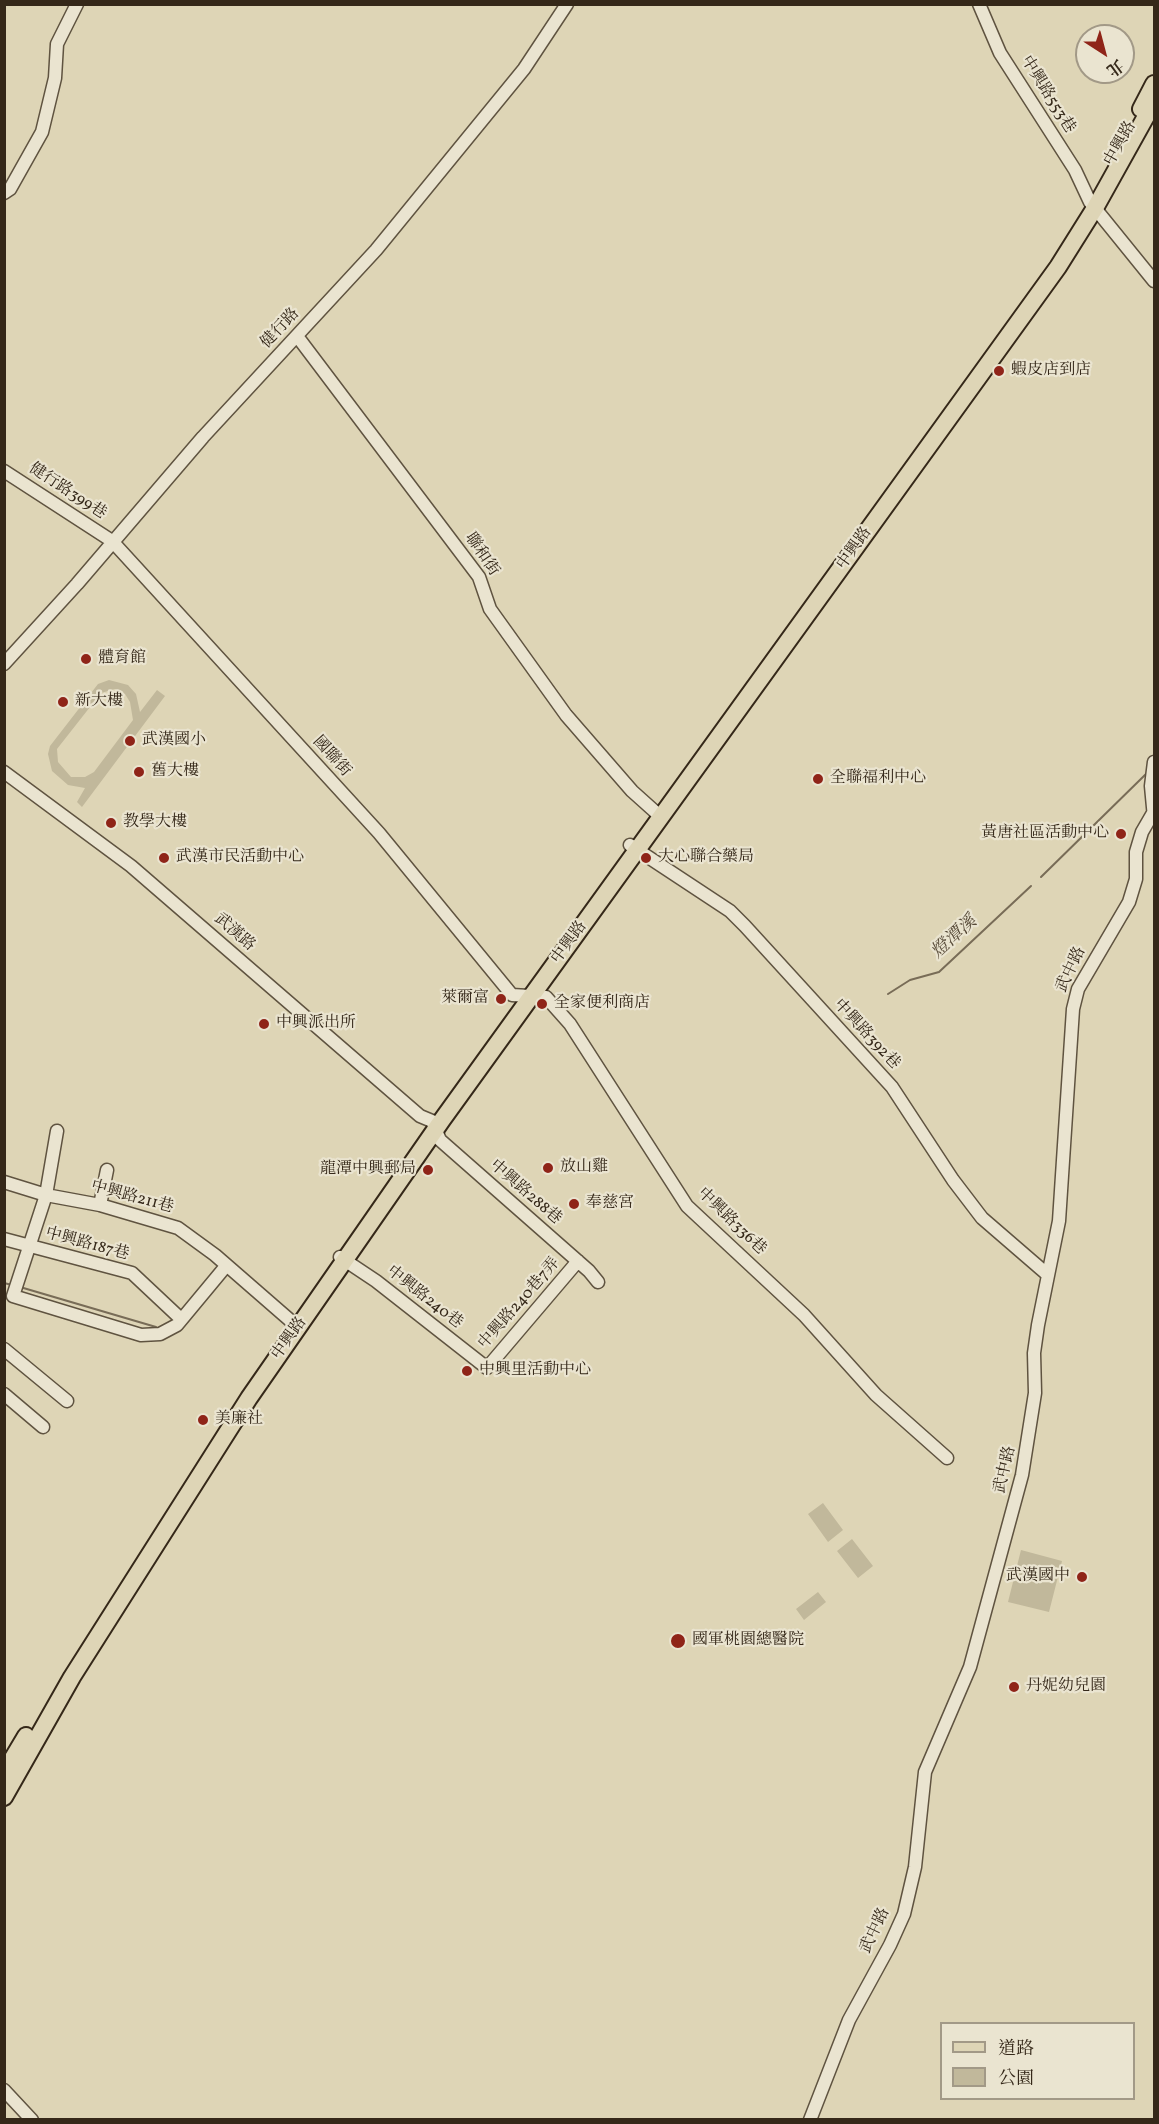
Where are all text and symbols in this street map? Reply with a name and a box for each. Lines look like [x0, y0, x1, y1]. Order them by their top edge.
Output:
north arrow [1075, 24, 1135, 84]
street label: 中興路553巷 [1016, 53, 1078, 137]
text: 北 [1101, 53, 1127, 81]
street label: 中興路 [1101, 118, 1141, 170]
street label: 健行路 [258, 305, 304, 353]
place label: 蝦皮店到店 [1011, 361, 1091, 381]
marker: 蝦皮店到店 [992, 364, 1006, 378]
street label: 健行路399巷 [25, 460, 109, 524]
street label: 中興路 [833, 524, 877, 574]
street label: 聯和街 [460, 530, 502, 580]
place label: 體育館 [98, 649, 146, 669]
marker: 體育館 [79, 652, 93, 666]
place label: 新大樓 [75, 692, 123, 712]
marker: 新大樓 [56, 695, 70, 709]
place label: 武漢國小 [142, 731, 206, 751]
street label: 國聯街 [308, 733, 354, 781]
marker: 武漢國小 [123, 734, 137, 748]
place label: 舊大樓 [151, 762, 199, 782]
marker: 舊大樓 [132, 765, 146, 779]
place label: 全聯福利中心 [830, 769, 926, 789]
marker: 全聯福利中心 [811, 772, 825, 786]
place label: 教學大樓 [123, 813, 187, 833]
marker: 教學大樓 [104, 816, 118, 830]
place label: 黃唐社區活動中心 [981, 824, 1109, 844]
marker: 黃唐社區活動中心 [1114, 827, 1128, 841]
place label: 武漢市民活動中心 [176, 848, 304, 868]
place label: 大心聯合藥局 [658, 848, 754, 868]
marker: 武漢市民活動中心 [157, 851, 171, 865]
marker: 大心聯合藥局 [639, 851, 653, 865]
street label: 武漢路 [210, 910, 258, 956]
water label: 燈潭溪 [928, 912, 982, 964]
street label: 中興路 [548, 918, 592, 968]
street label: 武中路 [1053, 944, 1091, 996]
place label: 萊爾富 [441, 989, 489, 1009]
marker: 萊爾富 [494, 992, 508, 1006]
place label: 全家便利商店 [554, 994, 650, 1014]
street label: 中興路392巷 [829, 996, 903, 1074]
marker: 全家便利商店 [535, 997, 549, 1011]
place label: 中興派出所 [276, 1014, 356, 1034]
marker: 中興派出所 [257, 1017, 271, 1031]
street label: 中興路288巷 [485, 1157, 565, 1229]
place label: 放山雞 [560, 1158, 608, 1178]
place label: 龍潭中興郵局 [320, 1160, 416, 1180]
marker: 放山雞 [541, 1161, 555, 1175]
marker: 龍潭中興郵局 [421, 1163, 435, 1177]
street label: 中興路211巷 [88, 1178, 176, 1218]
street label: 中興路336巷 [693, 1184, 769, 1260]
place label: 奉慈宮 [586, 1194, 634, 1214]
marker: 奉慈宮 [567, 1197, 581, 1211]
street label: 中興路187巷 [43, 1225, 131, 1265]
street label: 中興路240巷7弄 [475, 1254, 565, 1354]
street label: 中興路240巷 [382, 1262, 466, 1334]
street label: 中興路 [268, 1314, 312, 1364]
place label: 中興里活動中心 [479, 1361, 591, 1381]
marker: 中興里活動中心 [460, 1364, 474, 1378]
place label: 美廉社 [215, 1410, 263, 1430]
marker: 美廉社 [196, 1413, 210, 1427]
street label: 武中路 [991, 1444, 1021, 1496]
place label: 武漢國中 [1006, 1567, 1070, 1587]
marker: 武漢國中 [1075, 1570, 1089, 1584]
place label: 國軍桃園總醫院 [692, 1631, 804, 1651]
marker: 國軍桃園總醫院 [669, 1632, 687, 1650]
place label: 丹妮幼兒園 [1026, 1677, 1106, 1697]
marker: 丹妮幼兒園 [1007, 1680, 1021, 1694]
street label: 武中路 [857, 1905, 895, 1957]
legend [940, 2022, 1135, 2100]
text: 道路 [998, 2037, 1034, 2062]
text: 公園 [998, 2067, 1034, 2092]

